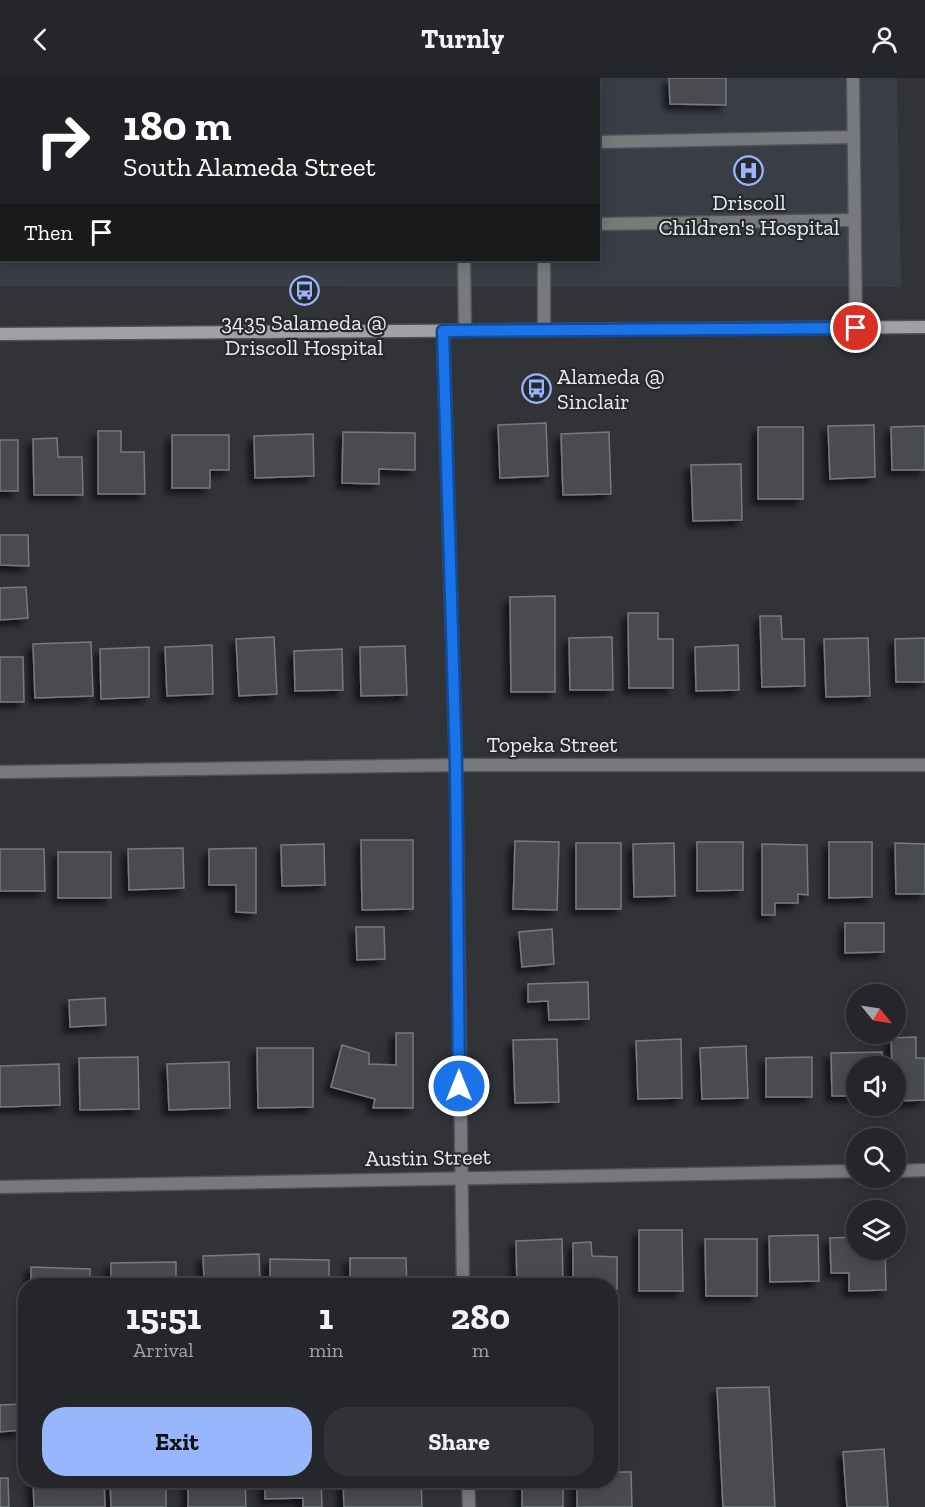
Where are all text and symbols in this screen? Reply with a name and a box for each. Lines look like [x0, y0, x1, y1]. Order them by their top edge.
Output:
icon: back [24, 23, 57, 56]
text: Turnly [421, 23, 504, 55]
icon: person [868, 23, 901, 56]
text: 180 m [123, 100, 231, 151]
icon: right [24, 102, 102, 180]
text: South Alameda Street [123, 151, 375, 183]
hospital icon: Driscoll Children's Hospital [733, 154, 765, 186]
place label: Driscoll Children's Hospital [658, 189, 840, 241]
icon: arrive [85, 216, 118, 249]
text: Then [24, 219, 73, 246]
bus stop icon: 3435 Salameda @ Driscoll Hospital [288, 274, 320, 306]
pin [830, 302, 881, 353]
place label: 3435 Salameda @ Driscoll Hospital [221, 309, 387, 361]
icon: arrive [839, 311, 872, 344]
place label: Alameda @ Sinclair [557, 363, 665, 415]
bus stop icon: Alameda @ Sinclair [520, 373, 552, 405]
street label: Topeka Street [487, 731, 618, 758]
north arrow [846, 984, 906, 1044]
map controls [846, 984, 906, 1260]
position arrow [427, 1054, 491, 1118]
button: sound [846, 1056, 906, 1116]
button: search [846, 1128, 906, 1188]
street label: Austin Street [365, 1143, 492, 1172]
button: layers [846, 1200, 906, 1260]
text: 15:51 [126, 1295, 201, 1338]
text: 1 [319, 1295, 333, 1338]
text: 280 [451, 1295, 510, 1338]
text: Arrival [133, 1338, 194, 1362]
text: min [309, 1338, 343, 1362]
text: m [472, 1338, 489, 1362]
button: Exit [42, 1407, 312, 1476]
button: Share [324, 1407, 594, 1476]

